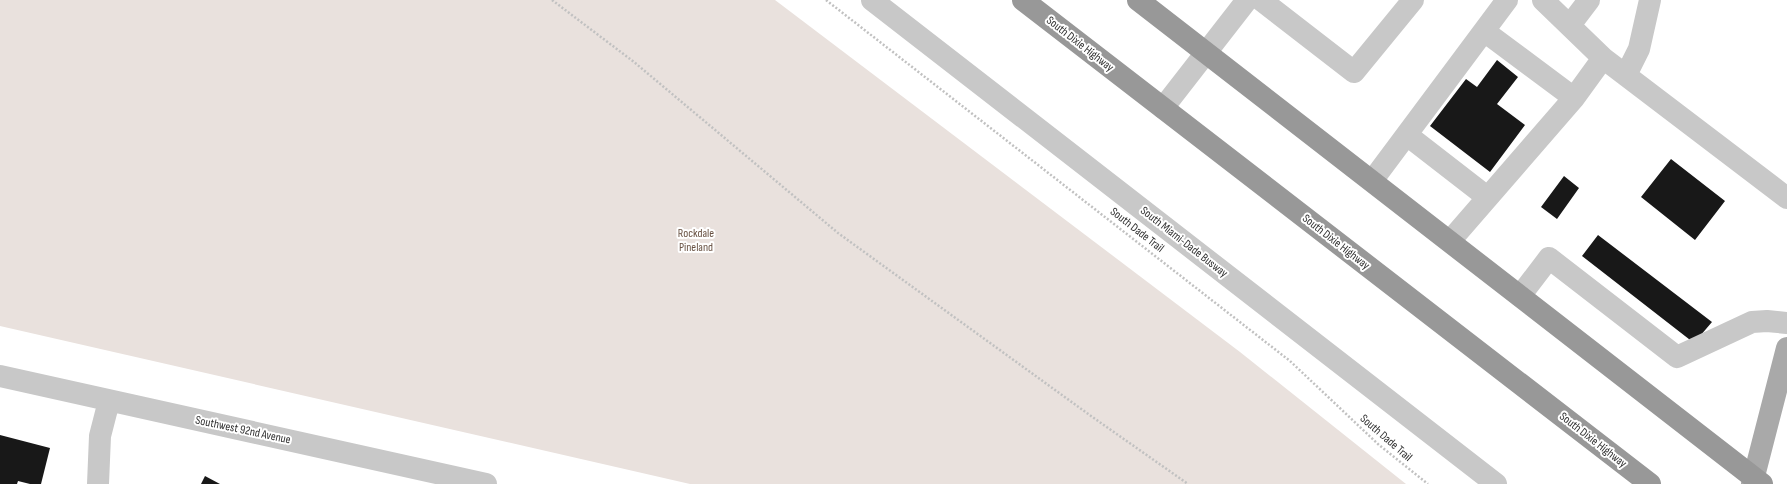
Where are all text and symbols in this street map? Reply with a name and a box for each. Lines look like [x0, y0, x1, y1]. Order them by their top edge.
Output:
street label: South Dixie Highway [1043, 13, 1117, 75]
street label: South Miami-Dade Busway [1137, 203, 1231, 281]
street label: South Dade Trail [1107, 204, 1167, 256]
street label: South Dixie Highway [1299, 211, 1373, 273]
park label: Rockdale Pineland [678, 226, 714, 255]
street label: South Dixie Highway [1556, 409, 1630, 471]
street label: South Dade Trail [1357, 411, 1415, 465]
street label: Southwest 92nd Avenue [194, 413, 292, 447]

